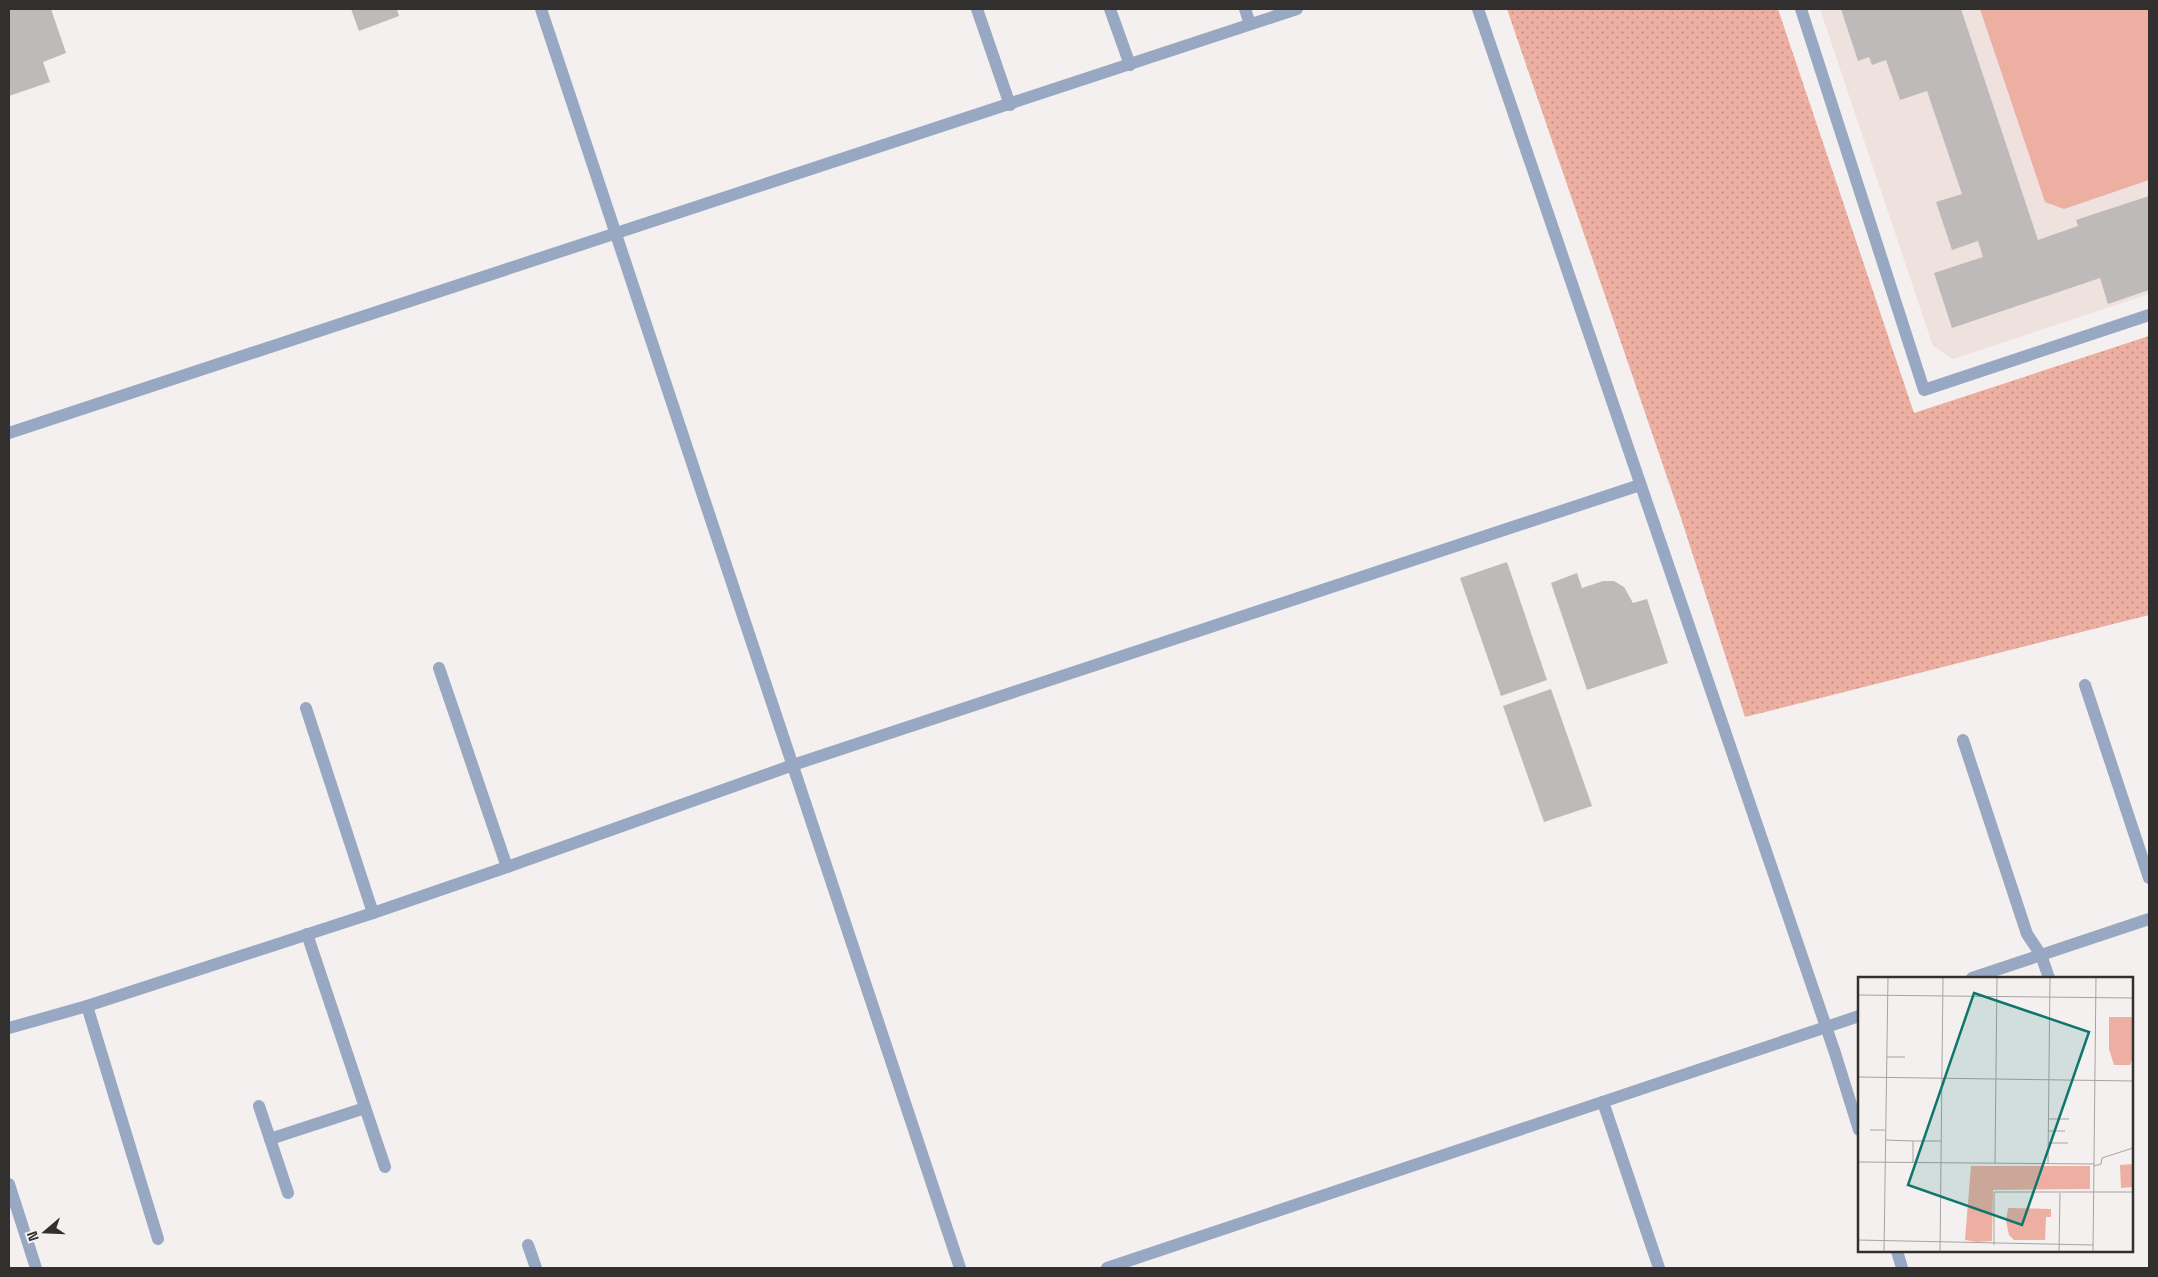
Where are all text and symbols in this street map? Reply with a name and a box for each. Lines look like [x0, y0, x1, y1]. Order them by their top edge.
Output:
inset map [1858, 977, 2133, 1252]
north arrow [20, 1207, 70, 1257]
text: N [23, 1229, 43, 1244]

